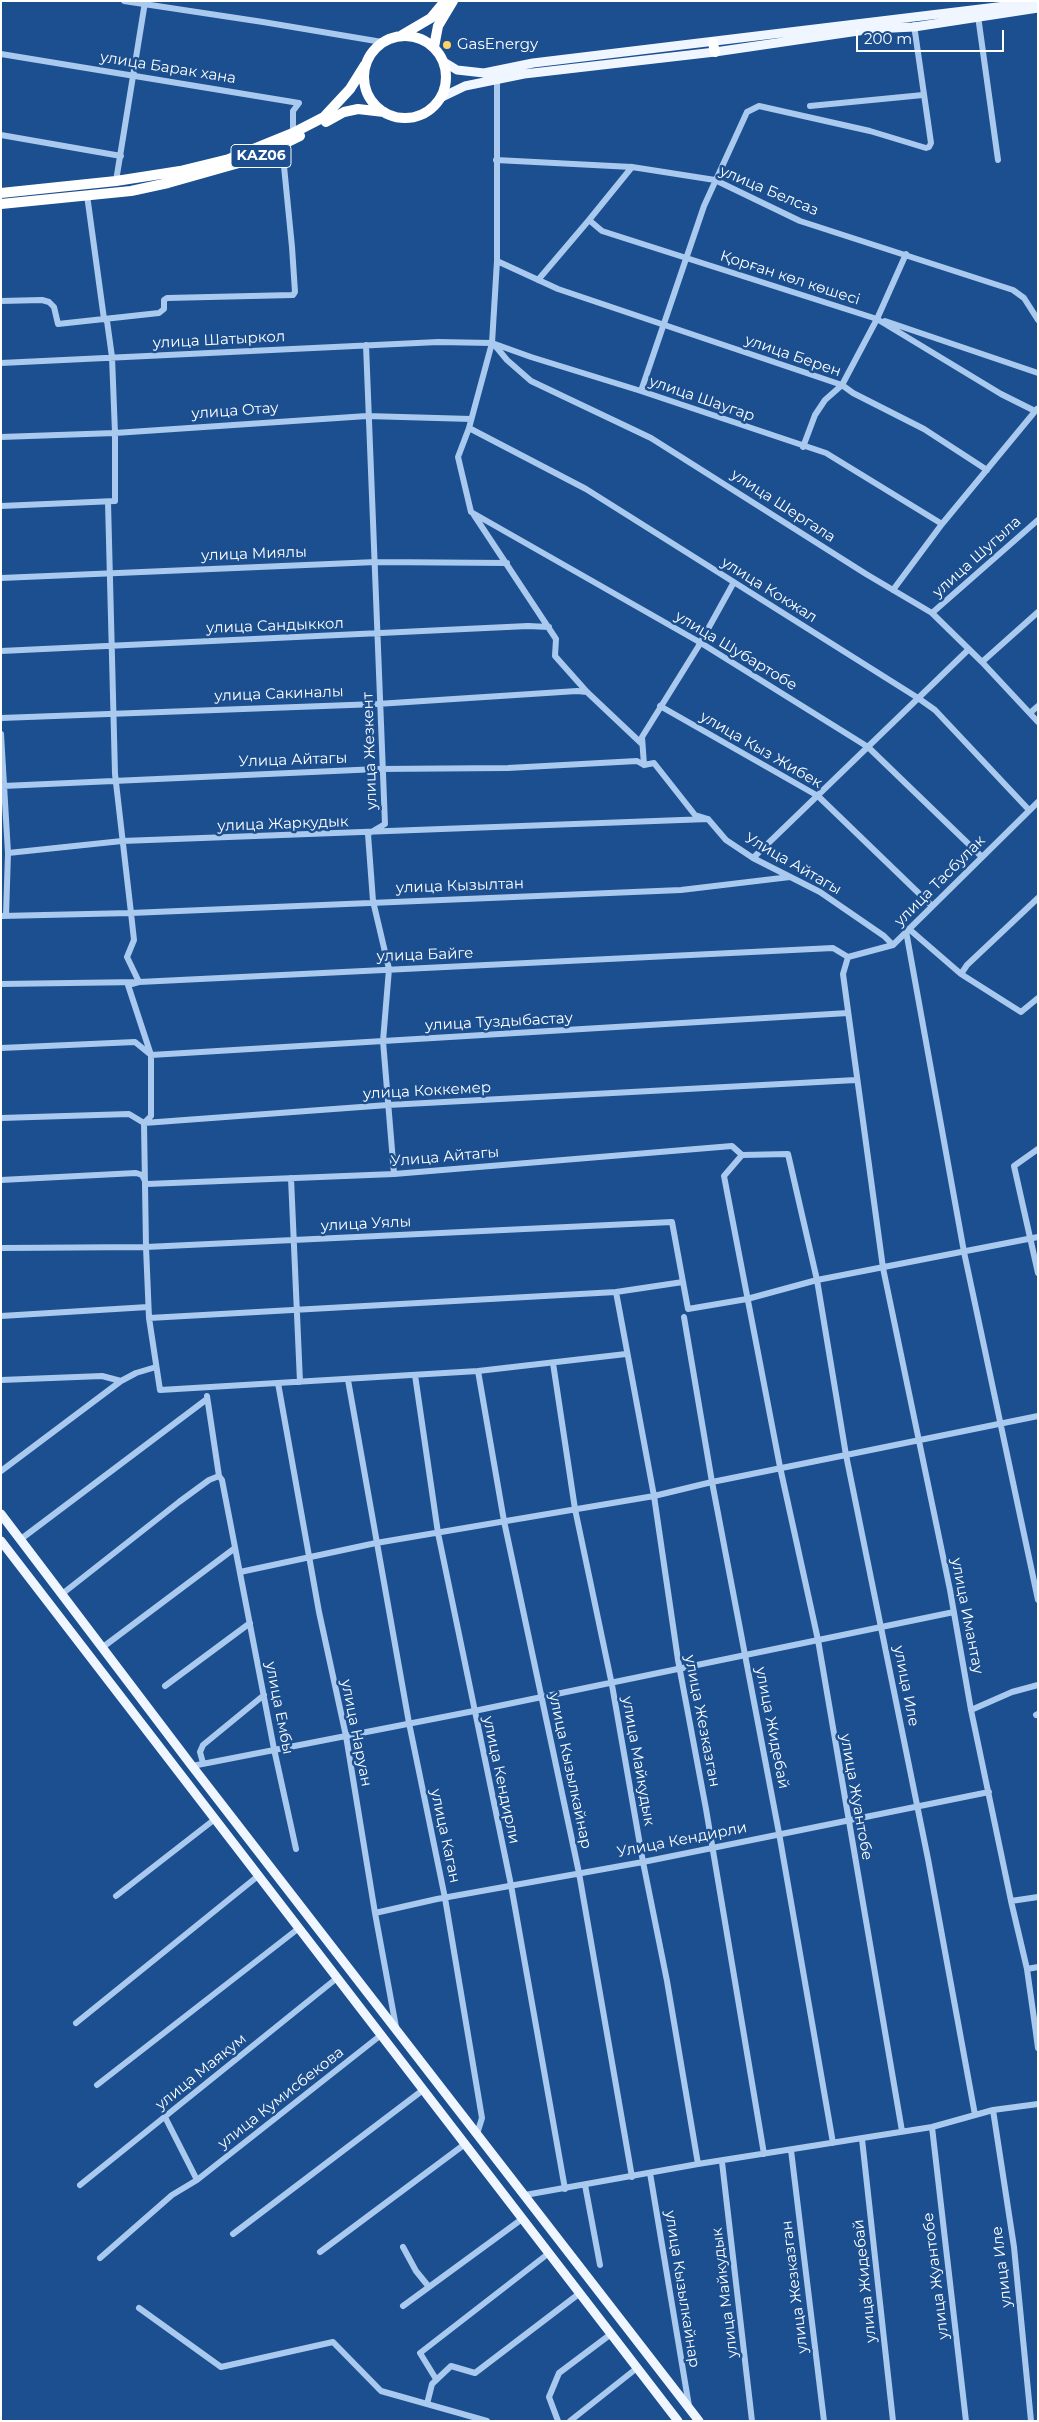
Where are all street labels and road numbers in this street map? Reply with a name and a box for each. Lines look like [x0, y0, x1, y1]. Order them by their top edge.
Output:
street label: улица Барак хана [99, 48, 237, 88]
road number: KАZ06 [231, 144, 291, 168]
street label: улица Белсаз [717, 162, 821, 220]
street label: Қорған көл көшесі [718, 247, 862, 309]
street label: улица Шатыркол [152, 328, 286, 352]
street label: улица Берен [743, 331, 843, 381]
street label: улица Шаугар [647, 373, 757, 425]
street label: улица Отау [191, 399, 279, 423]
street label: улица Шергала [727, 466, 839, 546]
street label: улица Шугыла [929, 513, 1025, 601]
street label: улица Миялы [201, 543, 307, 565]
street label: улица Кокжал [718, 553, 820, 627]
street label: улица Шубартобе [672, 607, 800, 695]
street label: улица Сандыккол [206, 615, 344, 637]
street label: улица Сакиналы [214, 683, 344, 705]
street label: улица Жезкент [359, 692, 381, 810]
street label: улица Кыз Жибек [697, 708, 825, 792]
street label: Улица Айтагы [238, 749, 348, 771]
street label: улица Жаркудык [217, 813, 349, 835]
street label: Улица Айтагы [741, 829, 845, 899]
street label: улица Тасбулак [891, 832, 989, 930]
street label: улица Кызылтан [396, 875, 524, 897]
street label: улица Байге [376, 944, 474, 966]
street label: улица Туздыбастау [425, 1009, 573, 1035]
street label: улица Коккемер [363, 1079, 491, 1103]
street label: Улица Айтагы [390, 1143, 500, 1171]
street label: улица Уялы [320, 1213, 412, 1235]
street label: улица Имантау [947, 1556, 987, 1676]
street label: улица Иле [889, 1644, 923, 1728]
street label: улица Жезказган [680, 1653, 724, 1789]
street label: улица Ембы [261, 1660, 297, 1756]
street label: улица Жидебай [751, 1665, 793, 1791]
street label: улица Наруан [337, 1678, 375, 1788]
street label: улица Кызылкайнар [545, 1691, 595, 1851]
street label: улица Майкудык [618, 1695, 658, 1827]
street label: улица Кендирли [479, 1714, 523, 1846]
street label: улица Жуантобе [836, 1732, 876, 1862]
street label: улица Каган [426, 1787, 464, 1885]
street label: Улица Кендирли [615, 1819, 749, 1861]
street label: улица Маякум [152, 2030, 250, 2114]
street label: улица Кумисбекова [214, 2043, 348, 2153]
street label: улица Кызылкайнар [661, 2209, 703, 2369]
street label: улица Жуантобе [919, 2211, 953, 2341]
street label: улица Жидебай [850, 2218, 880, 2344]
street label: улица Жезказган [778, 2219, 812, 2355]
street label: улица Иле [988, 2225, 1016, 2309]
street label: улица Майкудык [708, 2227, 742, 2359]

